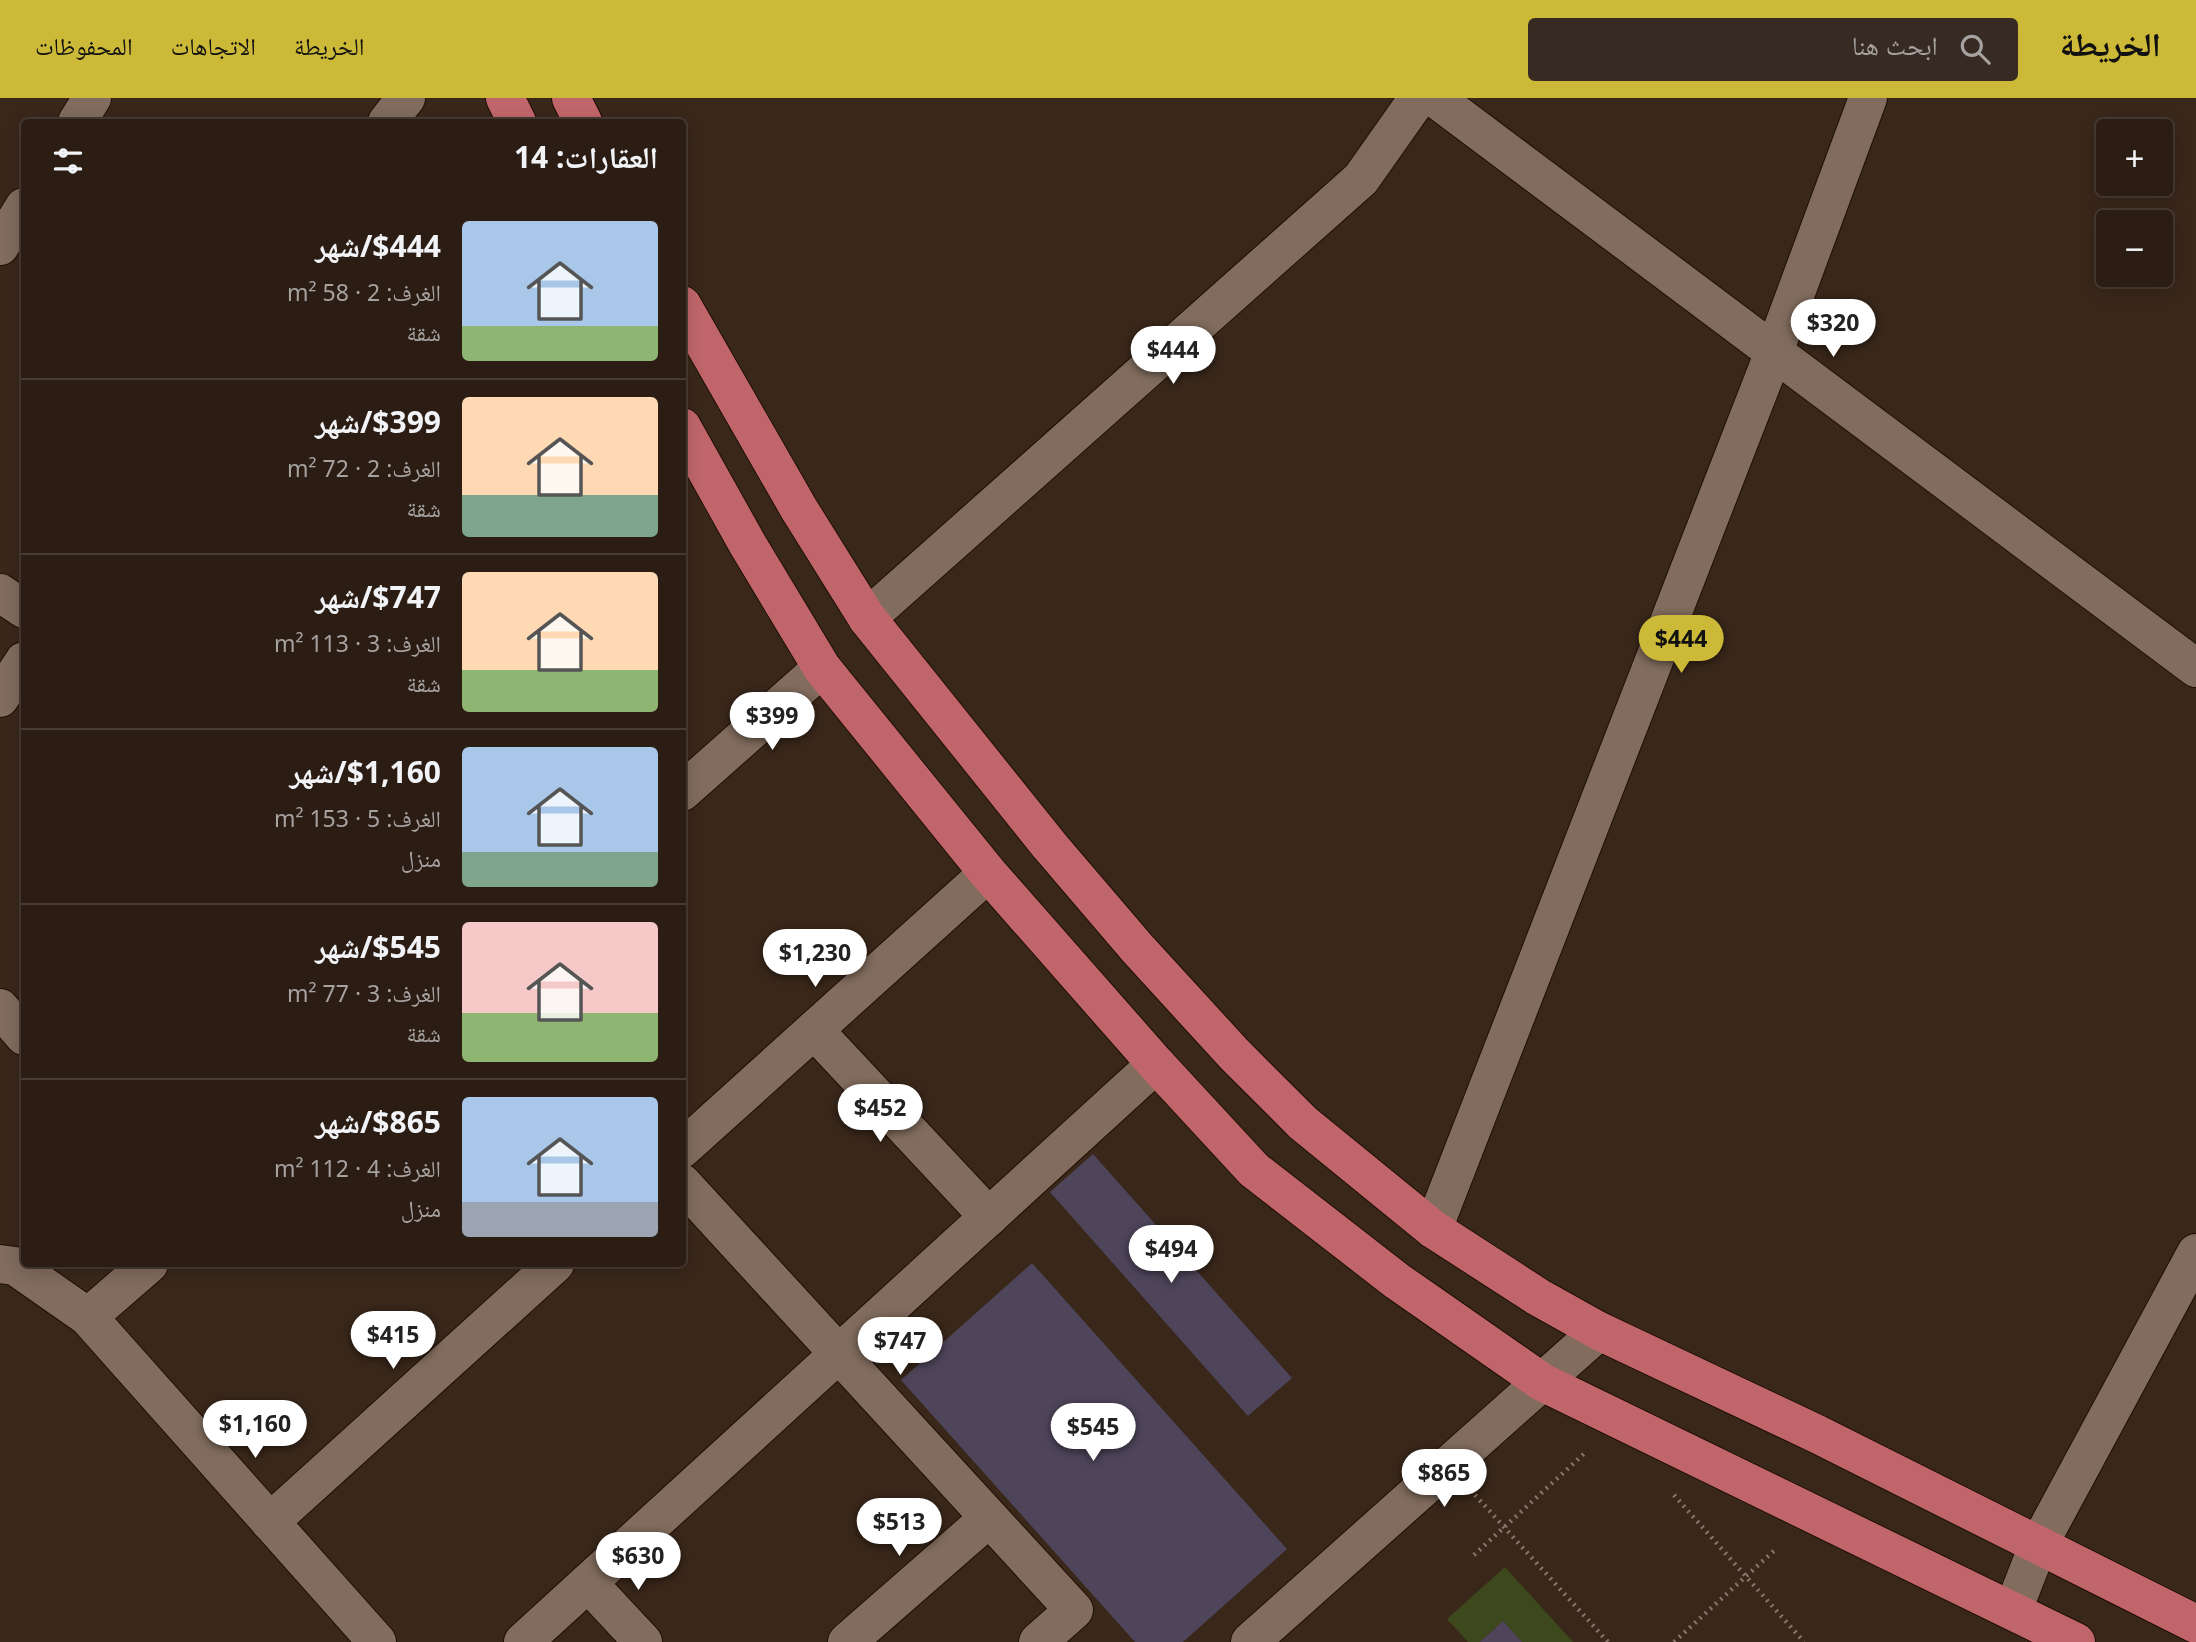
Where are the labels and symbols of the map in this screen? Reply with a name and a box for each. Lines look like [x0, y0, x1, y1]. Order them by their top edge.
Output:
pin: $320 [1792, 300, 1874, 359]
pin: $444 [1132, 327, 1214, 386]
pin: $444 [1640, 616, 1722, 675]
pin: $399 [731, 692, 813, 752]
pin: $1,230 [758, 930, 872, 989]
pin: $452 [839, 1084, 921, 1144]
pin: $494 [1130, 1226, 1212, 1285]
pin: $415 [352, 1312, 434, 1371]
pin: $747 [859, 1318, 941, 1377]
pin: $1,160 [198, 1400, 312, 1460]
pin: $545 [1052, 1404, 1134, 1463]
pin: $865 [1403, 1450, 1485, 1509]
pin: $513 [858, 1498, 940, 1558]
pin: $630 [597, 1532, 679, 1592]

